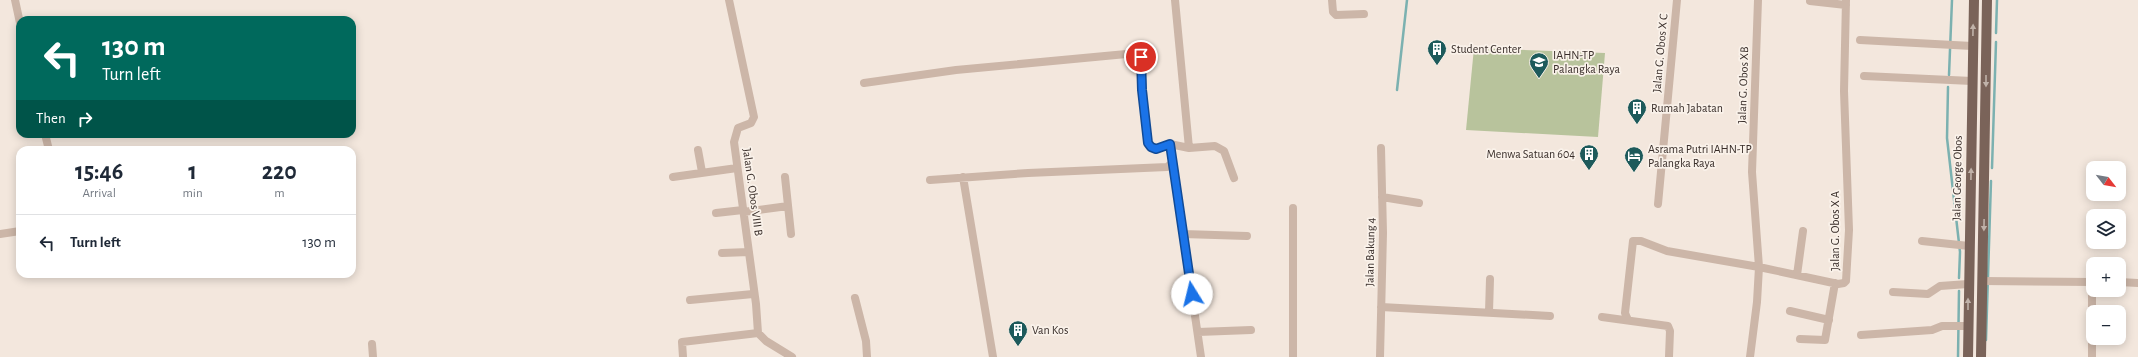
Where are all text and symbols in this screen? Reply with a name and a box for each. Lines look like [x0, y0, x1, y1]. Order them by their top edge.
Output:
street label: Jalan G. Obos X C [1651, 13, 1669, 93]
one-way arrow [1970, 23, 1976, 36]
icon: left [36, 32, 88, 84]
text: 130 m [102, 33, 166, 61]
building icon: Student Center [1426, 38, 1448, 66]
pin [1124, 40, 1158, 74]
place label: Student Center [1451, 43, 1521, 55]
icon: arrive [1130, 46, 1152, 68]
street label: Jalan G. Obos XB [1736, 46, 1750, 124]
place label: IAHN-TP Palangka Raya [1553, 49, 1620, 76]
school or university icon: IAHN-TP Palangka Raya [1528, 51, 1550, 79]
text: Turn left [102, 66, 161, 84]
one-way arrow [1983, 75, 1989, 88]
building icon: Rumah Jabatan [1626, 97, 1648, 125]
place label: Rumah Jabatan [1651, 102, 1723, 114]
icon: right [74, 108, 96, 130]
text: Then [36, 111, 66, 126]
street label: Jalan George Obos [1950, 135, 1964, 221]
building icon: Menwa Satuan 604 [1578, 143, 1600, 171]
place label: Asrama Putri IAHN-TP Palangka Raya [1648, 143, 1752, 170]
hotel icon: Asrama Putri IAHN-TP Palangka Raya [1623, 145, 1645, 173]
street label: Jalan G. Obos VIII B [741, 147, 765, 237]
place label: Menwa Satuan 604 [1487, 148, 1575, 160]
text: 15:46 [75, 160, 123, 184]
text: 1 [188, 160, 197, 184]
text: 220 [262, 160, 297, 184]
north arrow [2086, 161, 2126, 201]
map controls [2086, 161, 2126, 345]
one-way arrow [1968, 167, 1974, 180]
text: Arrival [82, 187, 116, 200]
text: min [182, 187, 203, 200]
text: m [274, 187, 285, 200]
street label: Jalan G. Obos X A [1829, 191, 1841, 271]
button: layers [2086, 209, 2126, 249]
street label: Jalan Bakung 4 [1363, 217, 1377, 287]
one-way arrow [1981, 219, 1987, 232]
icon: left [36, 232, 58, 254]
text: Turn left [70, 235, 121, 250]
text: 130 m [302, 235, 336, 250]
button: + [2086, 257, 2126, 297]
position arrow [1171, 273, 1213, 315]
one-way arrow [1965, 297, 1971, 310]
button: − [2086, 305, 2126, 345]
building icon: Van Kos [1007, 319, 1029, 347]
place label: Van Kos [1032, 324, 1068, 336]

